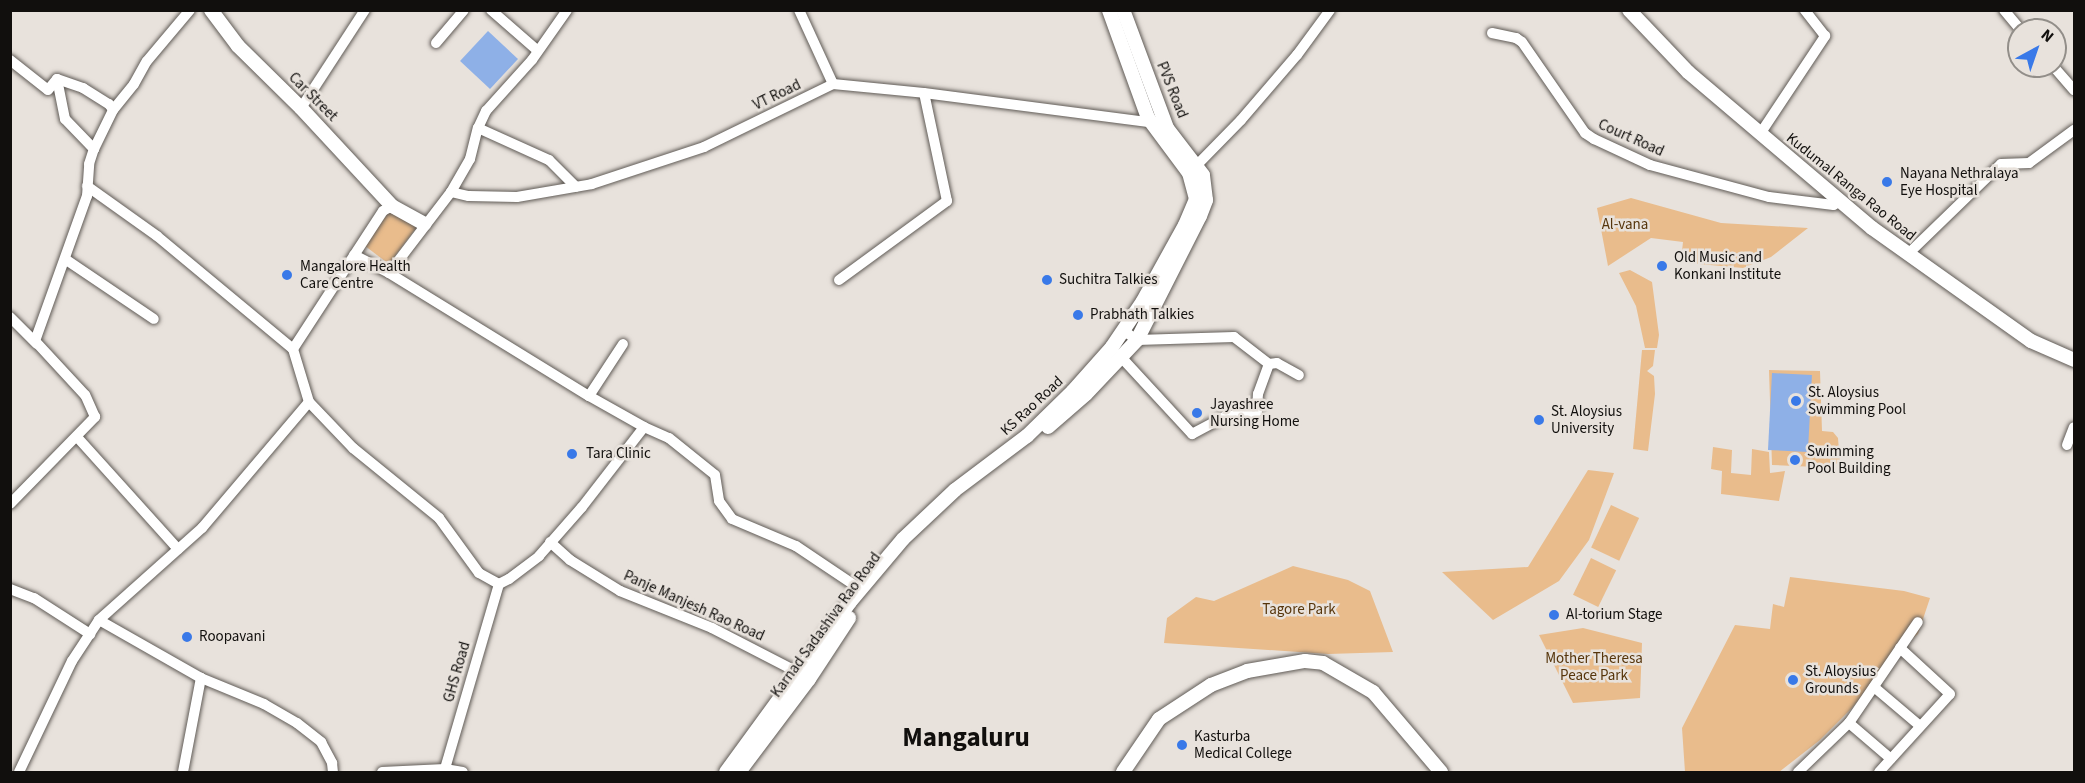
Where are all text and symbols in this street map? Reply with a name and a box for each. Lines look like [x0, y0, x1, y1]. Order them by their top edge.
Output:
north arrow [2007, 18, 2067, 78]
text: N [2036, 24, 2058, 48]
street label: PVS Road [1153, 59, 1191, 121]
street label: Car Street [285, 69, 341, 125]
street label: VT Road [750, 76, 804, 114]
street label: Court Road [1595, 115, 1667, 161]
street label: Kudumal Ranga Rao Road [1783, 129, 1919, 245]
place label: Nayana Nethralaya Eye Hospital [1900, 164, 2019, 199]
marker: Nayana Nethralaya Eye Hospital [1878, 173, 1896, 191]
park label: Al-vana [1602, 216, 1648, 234]
place label: Old Music and Konkani Institute [1674, 248, 1781, 283]
place label: Mangalore Health Care Centre [300, 257, 411, 292]
marker: Old Music and Konkani Institute [1655, 259, 1669, 273]
marker: Mangalore Health Care Centre [278, 266, 296, 284]
place label: Suchitra Talkies [1059, 271, 1158, 289]
marker: Suchitra Talkies [1040, 273, 1054, 287]
place label: Prabhath Talkies [1090, 306, 1194, 324]
marker: Prabhath Talkies [1071, 308, 1085, 322]
street label: KS Rao Road [997, 373, 1067, 439]
place label: St. Aloysius Swimming Pool [1808, 383, 1906, 418]
marker: St. Aloysius Swimming Pool [1789, 394, 1803, 408]
place label: Jayashree Nursing Home [1210, 395, 1300, 430]
place label: St. Aloysius University [1551, 402, 1622, 437]
marker: Jayashree Nursing Home [1188, 404, 1206, 422]
marker: St. Aloysius University [1532, 413, 1546, 427]
place label: Swimming Pool Building [1807, 442, 1890, 477]
marker: Tara Clinic [563, 445, 581, 463]
place label: Tara Clinic [586, 445, 651, 463]
marker: Swimming Pool Building [1788, 453, 1802, 467]
street label: Karnad Sadashiva Rao Road [767, 549, 885, 701]
street label: Panje Manjesh Rao Road [621, 567, 767, 645]
park label: Tagore Park [1262, 601, 1336, 619]
place label: Al-torium Stage [1566, 606, 1662, 624]
marker: Al-torium Stage [1547, 608, 1561, 622]
place label: Roopavani [199, 628, 265, 646]
marker: Roopavani [180, 630, 194, 644]
street label: GHS Road [440, 640, 474, 704]
park label: Mother Theresa Peace Park [1545, 649, 1643, 684]
place label: St. Aloysius Grounds [1805, 662, 1876, 697]
marker: St. Aloysius Grounds [1786, 673, 1800, 687]
district label: Mangaluru [902, 722, 1030, 754]
place label: Kasturba Medical College [1194, 727, 1292, 762]
marker: Kasturba Medical College [1175, 738, 1189, 752]

